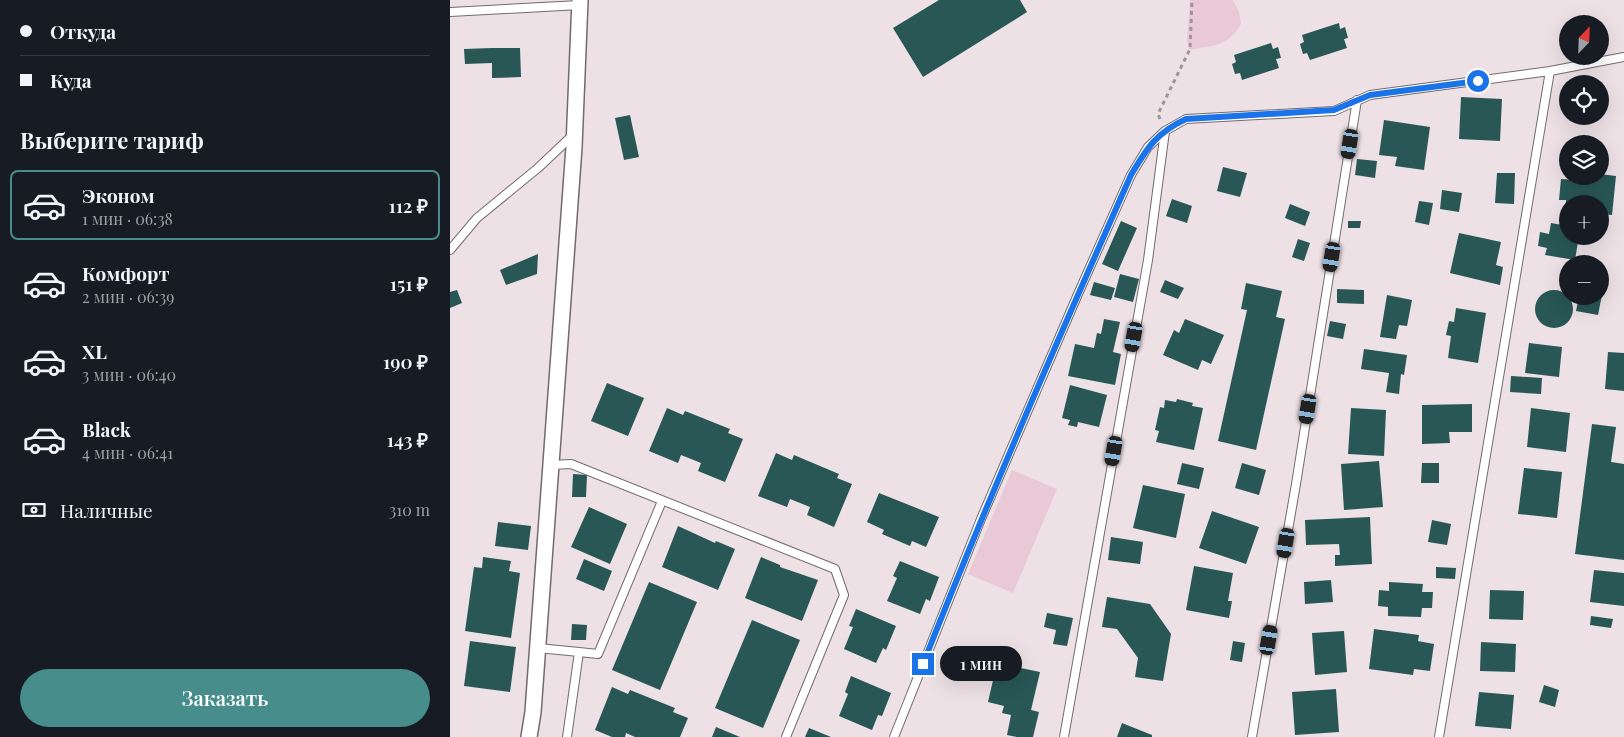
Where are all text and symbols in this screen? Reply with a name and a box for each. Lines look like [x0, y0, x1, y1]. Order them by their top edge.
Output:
north arrow [1559, 15, 1609, 65]
map controls [1559, 15, 1609, 305]
text: Откуда [50, 18, 116, 44]
text: Куда [50, 67, 92, 93]
route start [1467, 70, 1489, 92]
button: locate [1559, 75, 1609, 125]
text: Выберите тариф [20, 125, 204, 155]
car [1340, 128, 1359, 160]
button: layers [1559, 135, 1609, 185]
text: Эконом [82, 182, 155, 208]
icon: car [22, 183, 67, 228]
text: 112 ₽ [388, 192, 428, 218]
button: + [1559, 195, 1609, 245]
text: 1 мин · 06:38 [82, 208, 173, 229]
car [1322, 241, 1341, 273]
button: − [1559, 255, 1609, 305]
text: Комфорт [82, 260, 170, 286]
icon: car [22, 261, 67, 306]
text: 151 ₽ [390, 270, 428, 296]
text: 2 мин · 06:39 [82, 286, 174, 307]
car [1124, 321, 1143, 353]
text: XL [82, 338, 107, 364]
icon: car [22, 339, 67, 384]
text: 190 ₽ [383, 348, 428, 374]
text: 3 мин · 06:40 [82, 364, 176, 385]
car [1298, 393, 1317, 425]
text: Black [82, 416, 131, 442]
icon: car [22, 417, 67, 462]
text: 143 ₽ [387, 426, 428, 452]
car [1104, 435, 1123, 467]
text: 4 мин · 06:41 [82, 442, 173, 463]
icon: cash [20, 496, 48, 524]
text: Наличные [60, 497, 153, 523]
text: 310 m [389, 499, 430, 520]
car [1276, 527, 1295, 559]
car [1259, 624, 1278, 656]
callout: 1 мин [940, 646, 1023, 682]
route end [912, 653, 934, 675]
text: 1 мин [960, 653, 1002, 674]
button: Заказать [20, 669, 430, 727]

